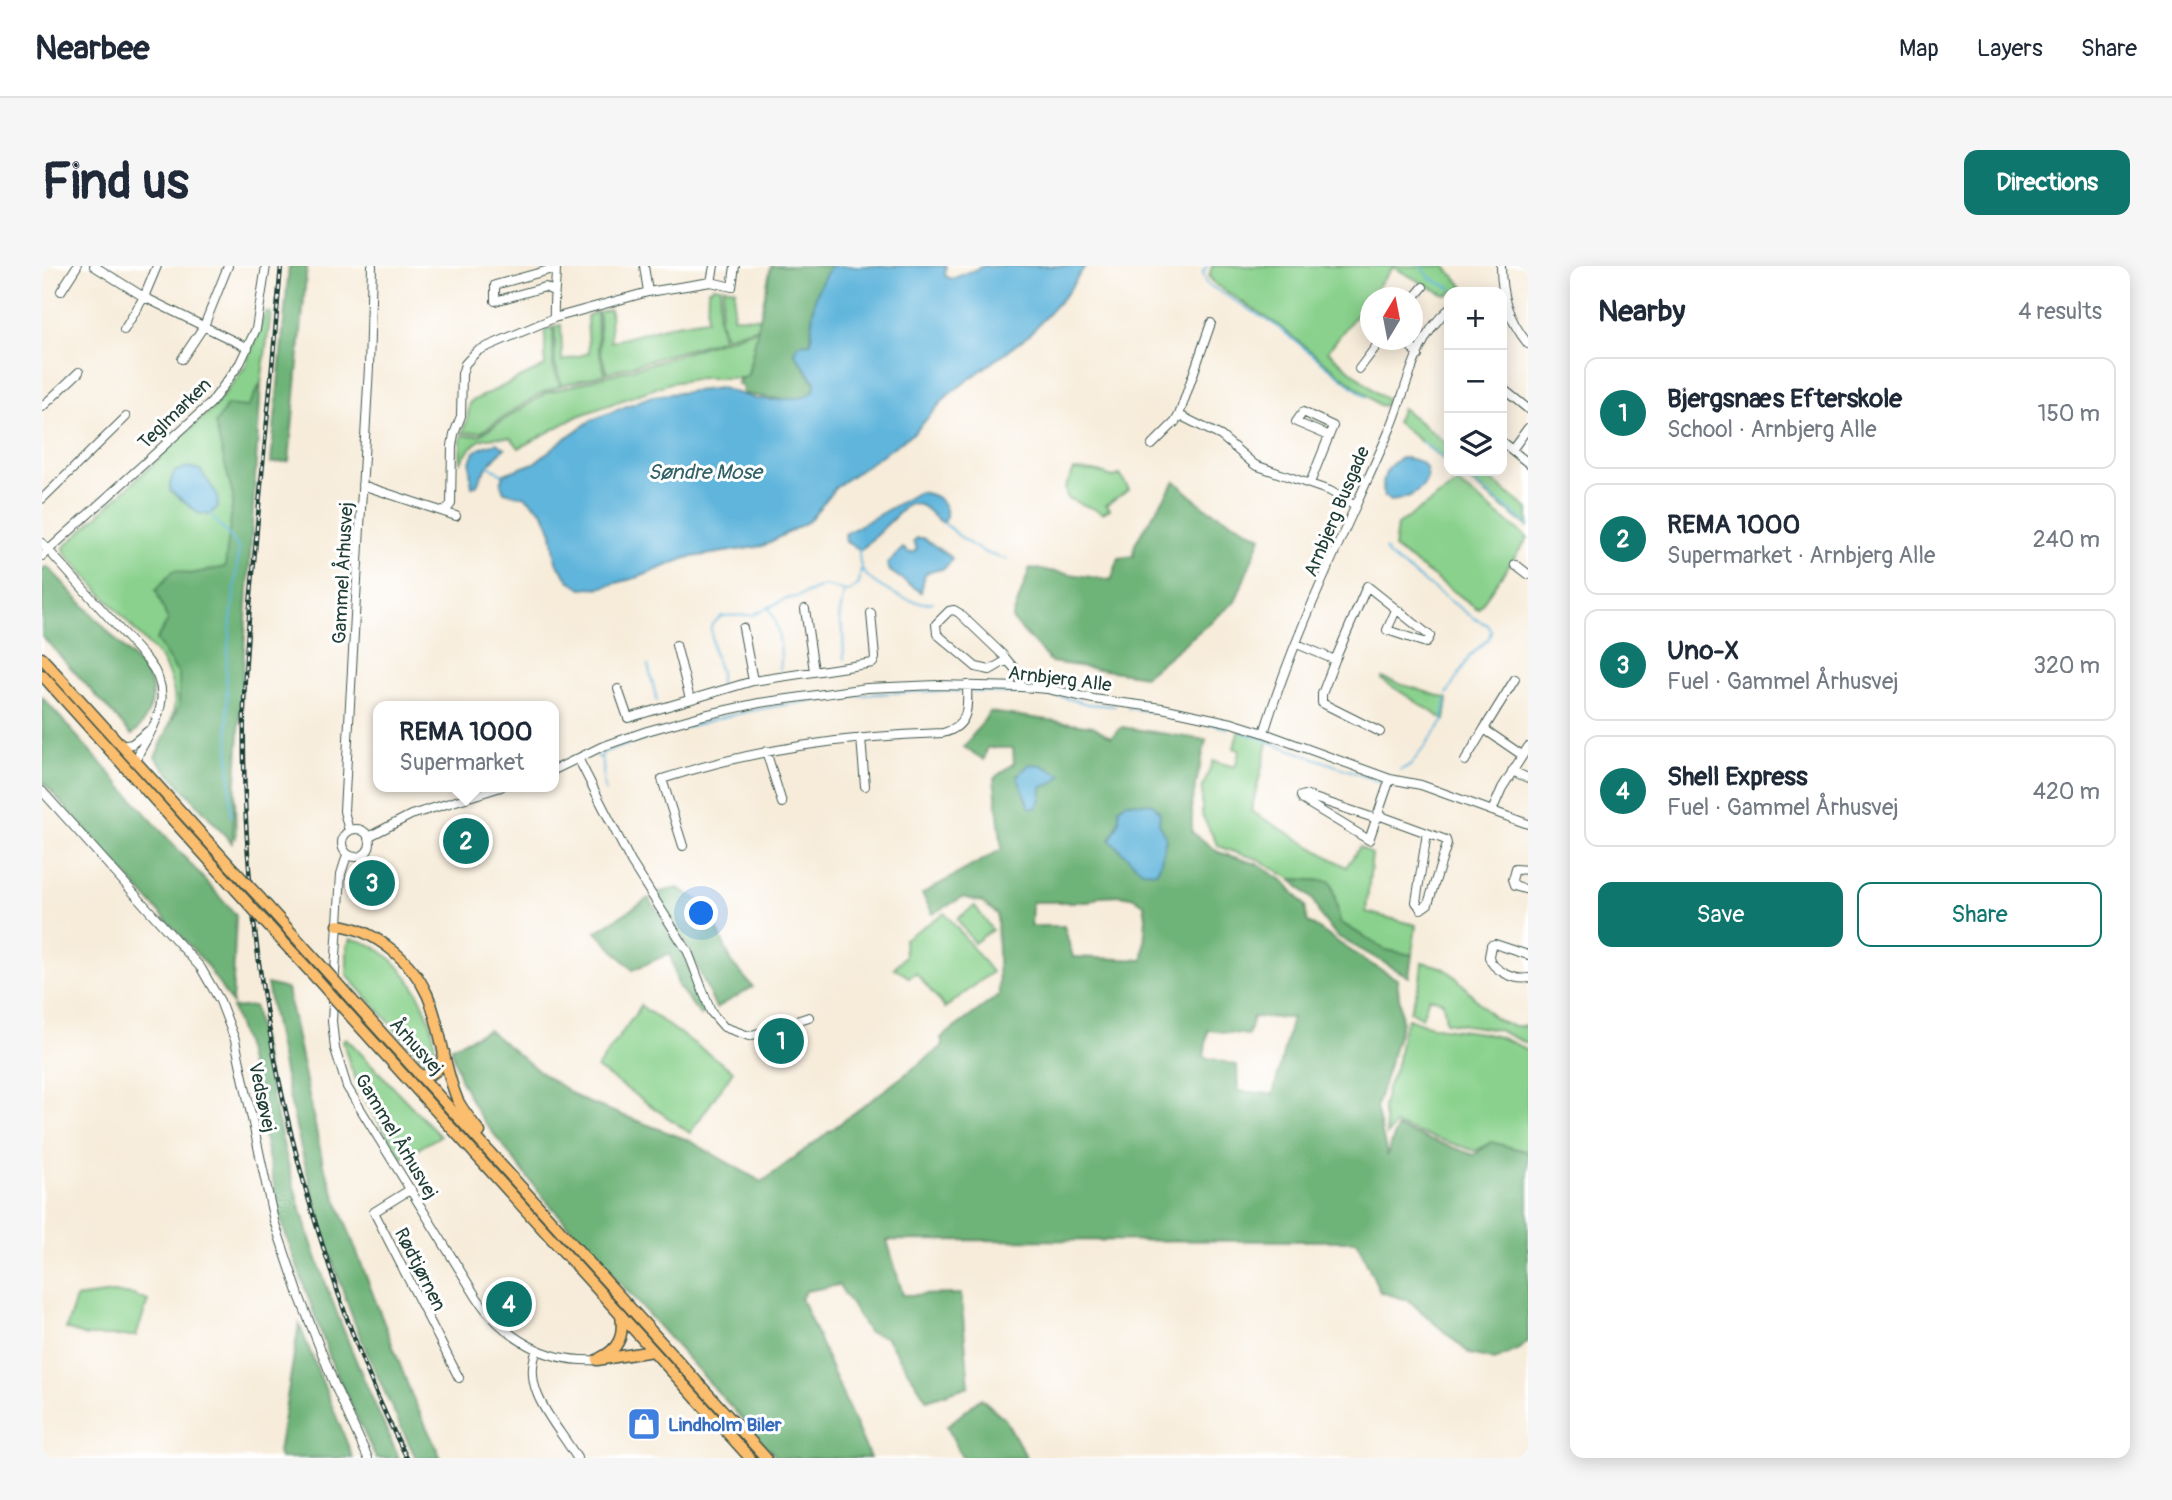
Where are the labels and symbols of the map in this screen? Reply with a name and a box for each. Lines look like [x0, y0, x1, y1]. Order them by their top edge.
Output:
north arrow [1360, 287, 1423, 350]
street label: Teglmarken [133, 373, 216, 455]
street label: Arnbjerg Busgade [1299, 442, 1375, 580]
water label: Søndre Mose [648, 459, 765, 486]
street label: Gammel Århusvej [327, 502, 359, 645]
street label: Arnbjerg Alle [1007, 661, 1114, 697]
pin: 2 [443, 815, 489, 867]
pin: 3 [349, 857, 395, 909]
your location [684, 896, 718, 930]
street label: Århusvej [384, 1013, 448, 1080]
pin: 1 [758, 1015, 804, 1067]
street label: Vedsøvej [243, 1060, 281, 1134]
street label: Gammel Århusvej [349, 1069, 443, 1204]
street label: Rødtjørnen [389, 1224, 451, 1315]
pin: 4 [486, 1278, 532, 1330]
shop icon: Lindholm Biler [625, 1405, 663, 1443]
place label: Lindholm Biler [668, 1413, 782, 1437]

